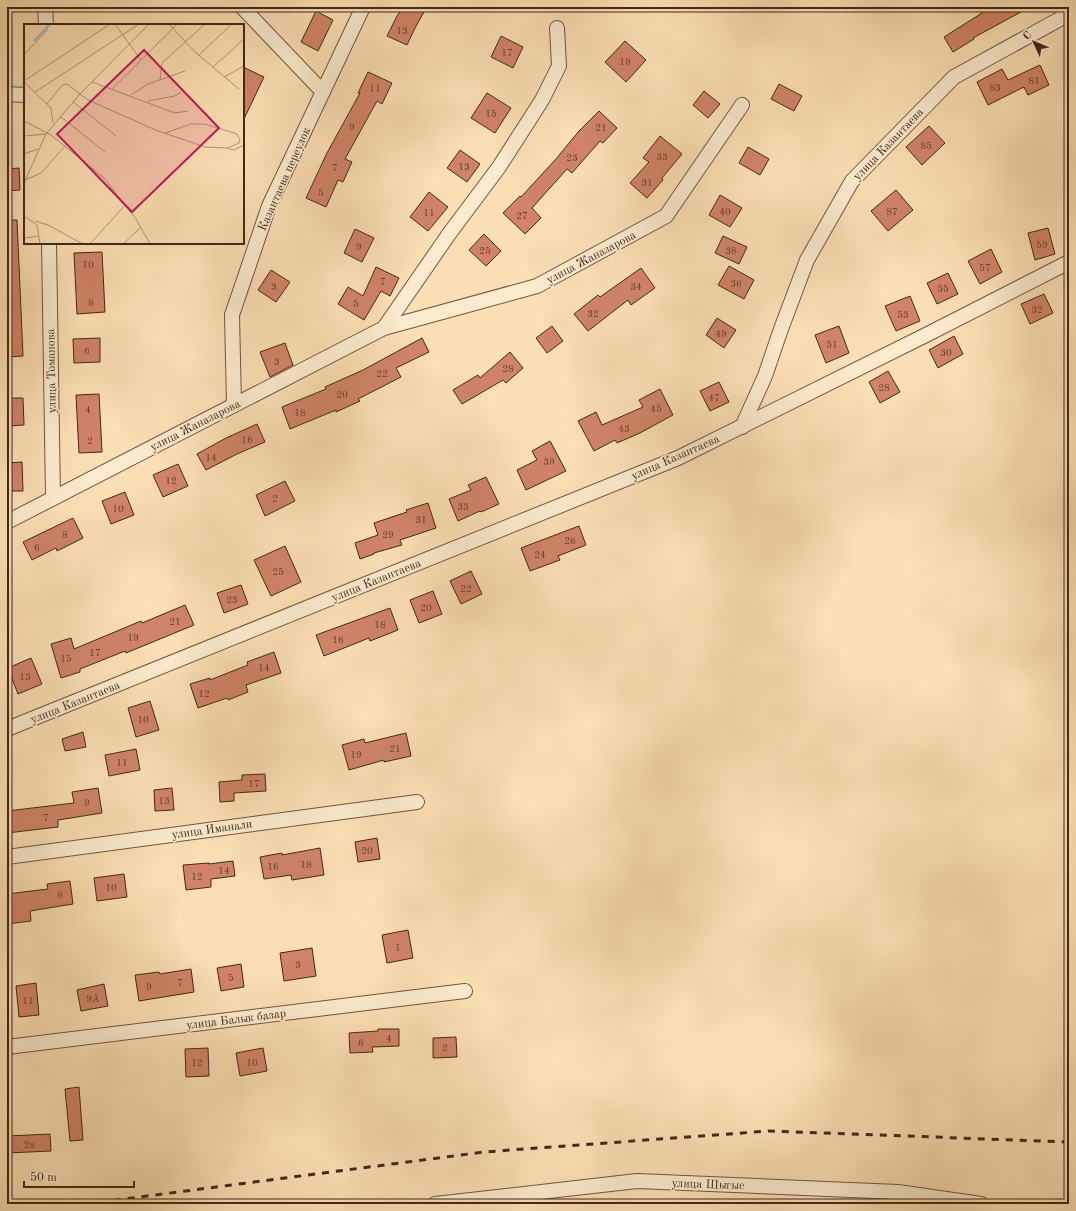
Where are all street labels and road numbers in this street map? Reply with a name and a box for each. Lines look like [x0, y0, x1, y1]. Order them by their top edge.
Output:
street label: улица Казантаева [851, 106, 926, 183]
street label: Казантаева переулок [257, 126, 313, 233]
street label: улица Жаназарова [545, 229, 638, 287]
street label: улица Томанова [45, 328, 59, 413]
street label: улица Жаназарова [148, 398, 243, 454]
street label: улица Казантаева [629, 433, 721, 483]
street label: улица Казантаева [330, 558, 423, 604]
street label: улица Казантаева [29, 680, 122, 726]
street label: улица Иманали [171, 818, 253, 842]
street label: улица Балык базар [186, 1008, 287, 1032]
street label: улица Шыгыс [671, 1178, 745, 1192]

